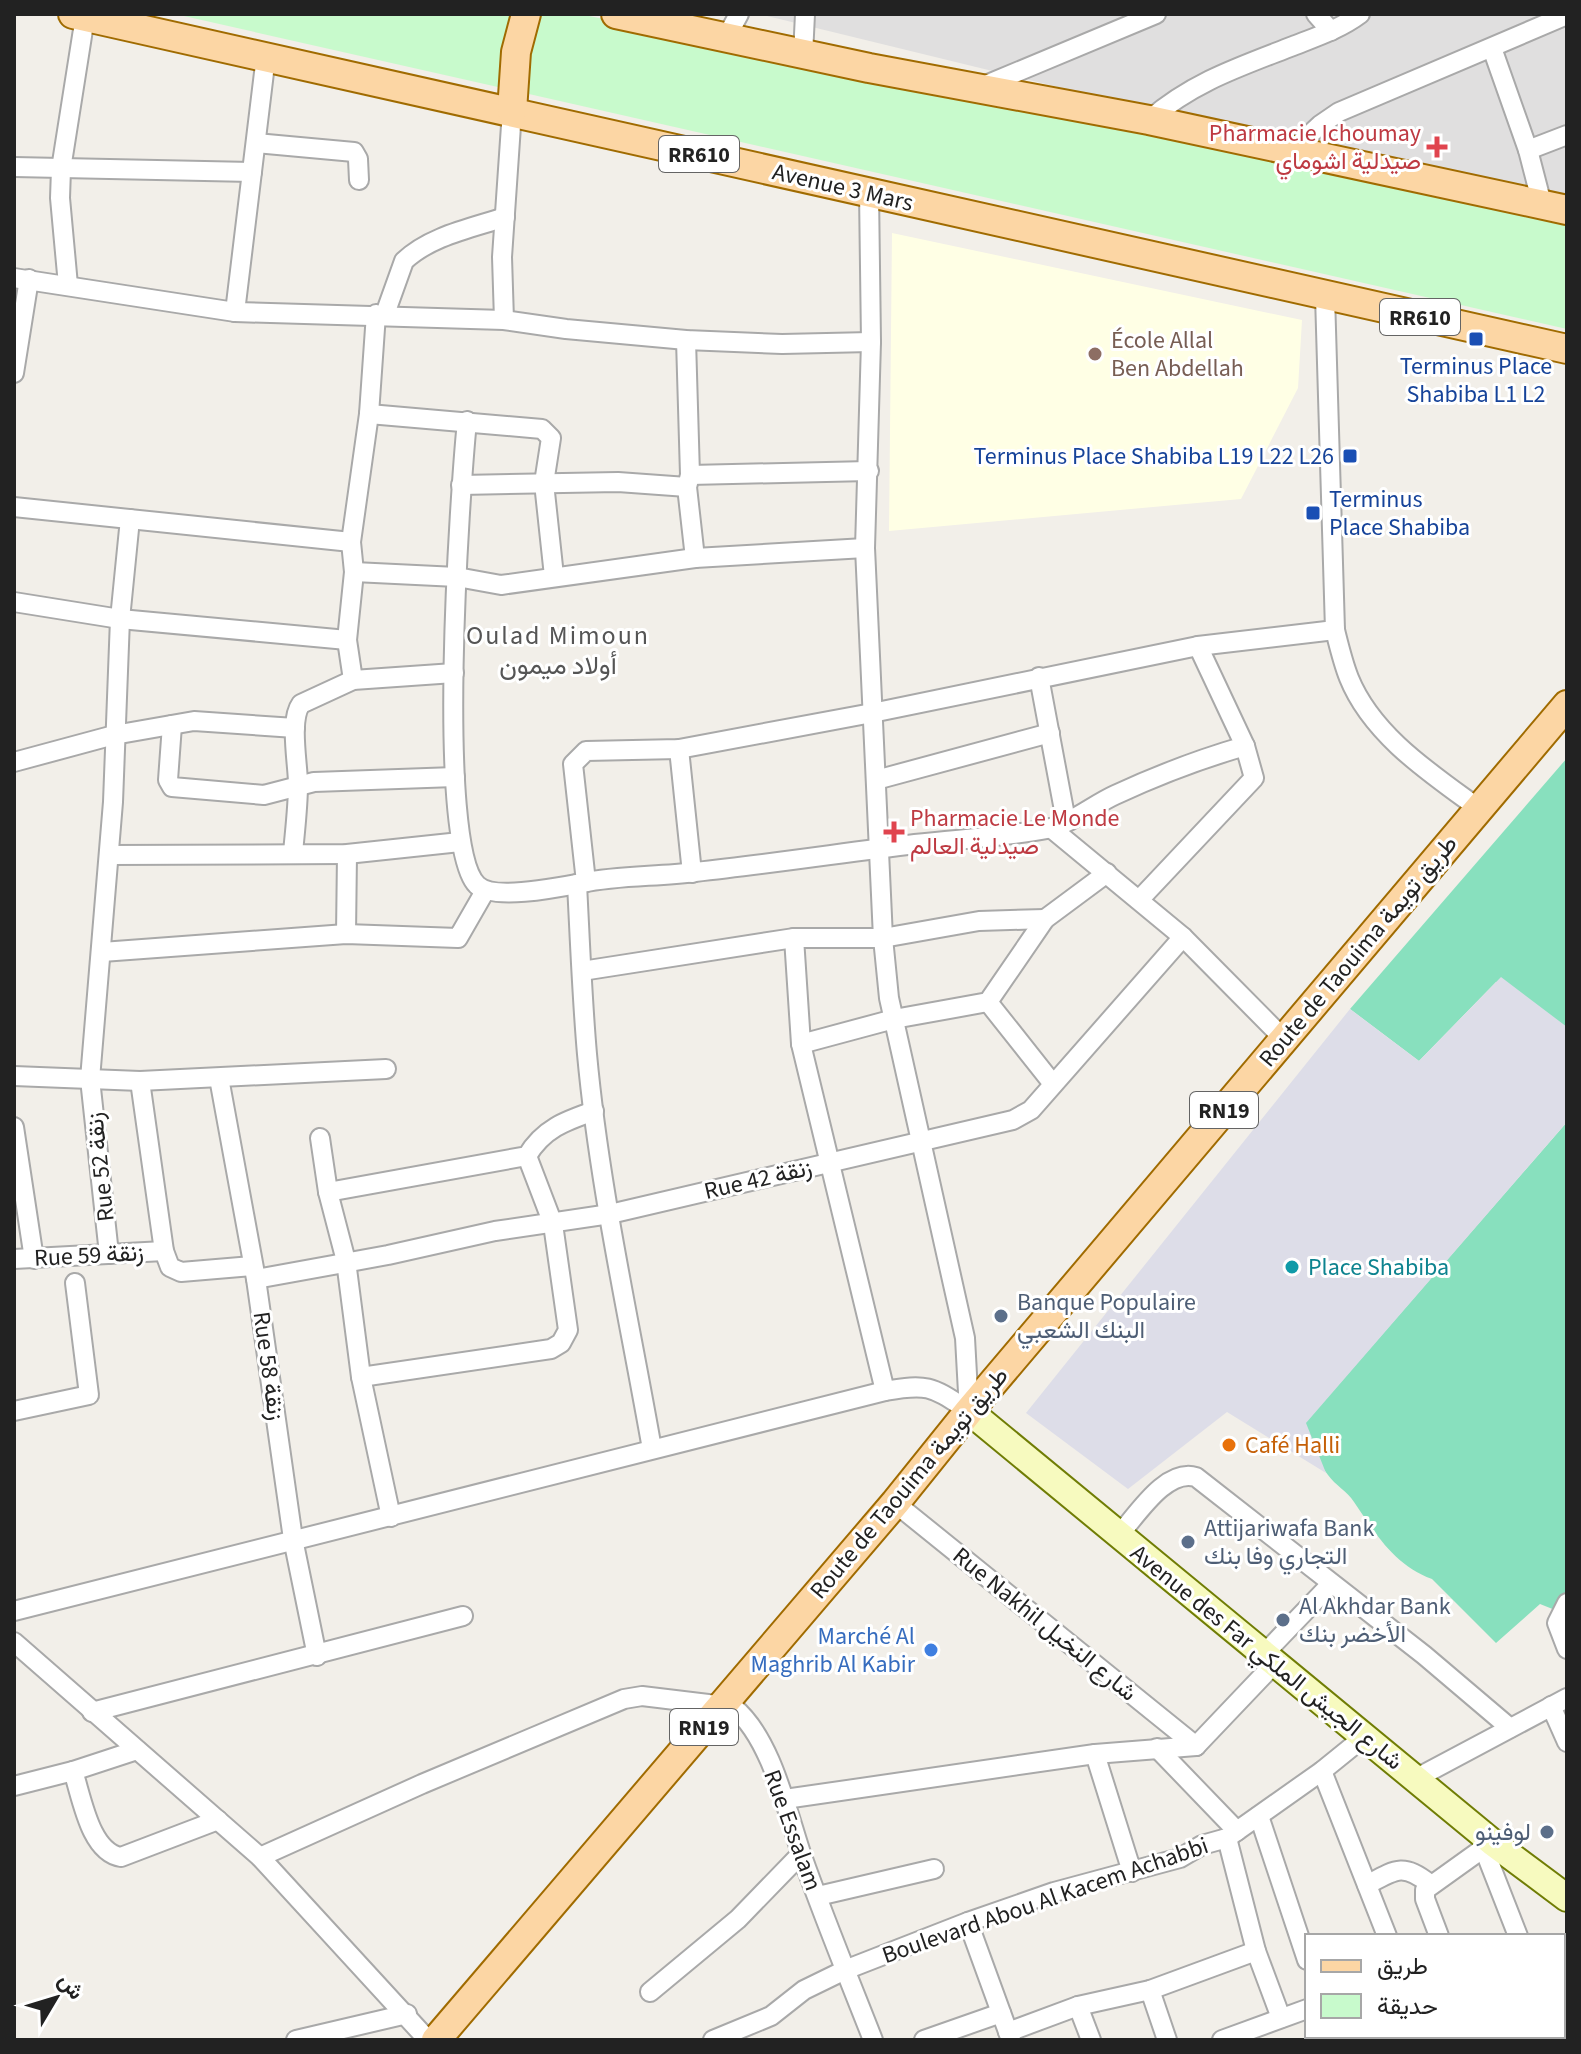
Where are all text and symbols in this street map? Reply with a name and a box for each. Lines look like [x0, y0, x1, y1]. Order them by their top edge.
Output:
place label: Pharmacie Ichoumay صيدلية اشوماي [1209, 116, 1421, 180]
road number: RR610 [659, 136, 739, 172]
marker: Pharmacie Ichoumay صيدلية اشوماي [1428, 138, 1446, 156]
street label: Avenue 3 Mars [769, 154, 917, 221]
road number: RR610 [1380, 299, 1460, 335]
place label: École Allal Ben Abdellah [1111, 323, 1244, 386]
marker: Terminus Place Shabiba L1 L2 [1467, 330, 1485, 348]
marker: École Allal Ben Abdellah [1086, 345, 1104, 363]
place label: Terminus Place Shabiba L1 L2 [1400, 349, 1552, 412]
place label: Terminus Place Shabiba L19 L22 L26 [974, 439, 1334, 474]
marker: Terminus Place Shabiba L19 L22 L26 [1341, 447, 1359, 465]
place label: Terminus Place Shabiba [1329, 482, 1470, 545]
marker: Terminus Place Shabiba [1304, 504, 1322, 522]
district label: Oulad Mimoun أولاد ميمون [466, 617, 650, 684]
place label: Pharmacie Le Monde صيدلية العالم [910, 801, 1120, 864]
marker: Pharmacie Le Monde صيدلية العالم [885, 823, 903, 841]
street label: Route de Taouima طريق تويمة [1251, 828, 1466, 1075]
road number: RN19 [1190, 1092, 1258, 1128]
street label: Rue 52 زنقة [77, 1110, 124, 1223]
street label: Rue 42 زنقة [701, 1150, 816, 1209]
street label: Rue 59 زنقة [33, 1235, 145, 1276]
place label: Place Shabiba [1308, 1250, 1449, 1285]
marker: Place Shabiba [1283, 1258, 1301, 1276]
place label: Banque Populaire البنك الشعبي [1017, 1285, 1196, 1349]
marker: Banque Populaire البنك الشعبي [992, 1307, 1010, 1325]
street label: Rue 58 زنقة [244, 1309, 293, 1423]
street label: Route de Taouima طريق تويمة [802, 1360, 1017, 1607]
place label: Café Halli [1245, 1428, 1340, 1463]
marker: Café Halli [1220, 1436, 1238, 1454]
place label: Attijariwafa Bank التجاري وفا بنك [1204, 1511, 1374, 1575]
marker: Attijariwafa Bank التجاري وفا بنك [1179, 1533, 1197, 1551]
street label: Avenue des Far شارع الجيش الملكي [1122, 1536, 1411, 1779]
street label: Rue Nakhil شارع النخيل [945, 1539, 1144, 1710]
place label: Al Akhdar Bank الأخضر بنك [1299, 1589, 1451, 1652]
marker: Al Akhdar Bank الأخضر بنك [1274, 1611, 1292, 1629]
place label: Marché Al Maghrib Al Kabir [751, 1619, 916, 1682]
marker: Marché Al Maghrib Al Kabir [922, 1641, 940, 1659]
road number: RN19 [670, 1709, 738, 1745]
street label: Rue Essalam [754, 1765, 831, 1896]
place label: لوفينو [1475, 1815, 1531, 1850]
marker: لوفينو [1538, 1823, 1556, 1841]
street label: Boulevard Abou Al Kacem Achabbi [877, 1828, 1213, 1973]
legend [1305, 1934, 1565, 2038]
text: طريق [1377, 1949, 1428, 1984]
north arrow [16, 1958, 96, 2038]
text: ش [50, 1966, 92, 2007]
text: حديقة [1377, 1989, 1438, 2024]

